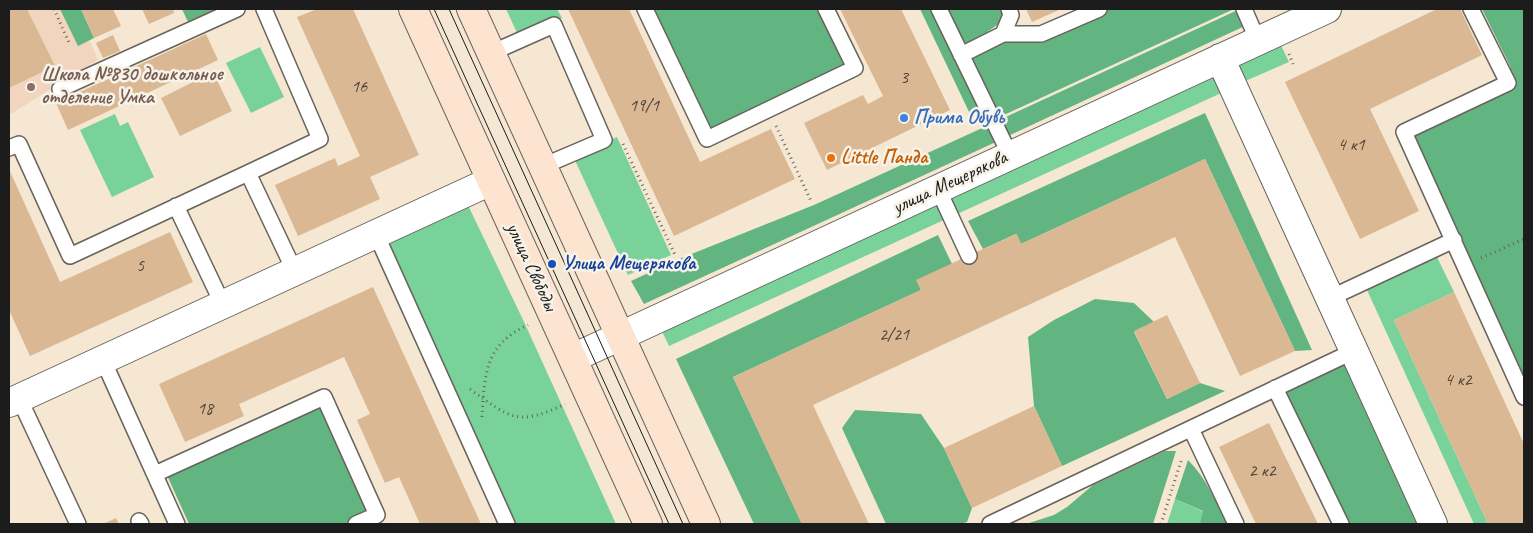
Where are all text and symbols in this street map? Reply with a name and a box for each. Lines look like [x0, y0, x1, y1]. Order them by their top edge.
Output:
place label: Школа №830 дошкольное отделение Умка [41, 63, 222, 110]
house number: 3 [900, 67, 908, 89]
house number: 16 [351, 76, 367, 98]
marker: Школа №830 дошкольное отделение Умка [25, 81, 37, 93]
house number: 19/1 [629, 95, 659, 117]
place label: Прима Обувь [914, 106, 1004, 130]
marker: Прима Обувь [898, 112, 910, 124]
house number: 4 к1 [1337, 134, 1365, 156]
place label: Little Панда [841, 146, 928, 170]
street label: улица Мещерякова [889, 146, 1011, 220]
marker: Little Панда [825, 152, 837, 164]
street label: улица Свободы [500, 219, 562, 315]
place label: Улица Мещерякова [562, 252, 696, 276]
house number: 5 [136, 255, 144, 277]
marker: Улица Мещерякова [546, 258, 558, 270]
house number: 2/21 [879, 324, 909, 346]
house number: 4 к2 [1444, 369, 1472, 391]
house number: 18 [197, 398, 213, 420]
house number: 2 к2 [1248, 460, 1276, 482]

